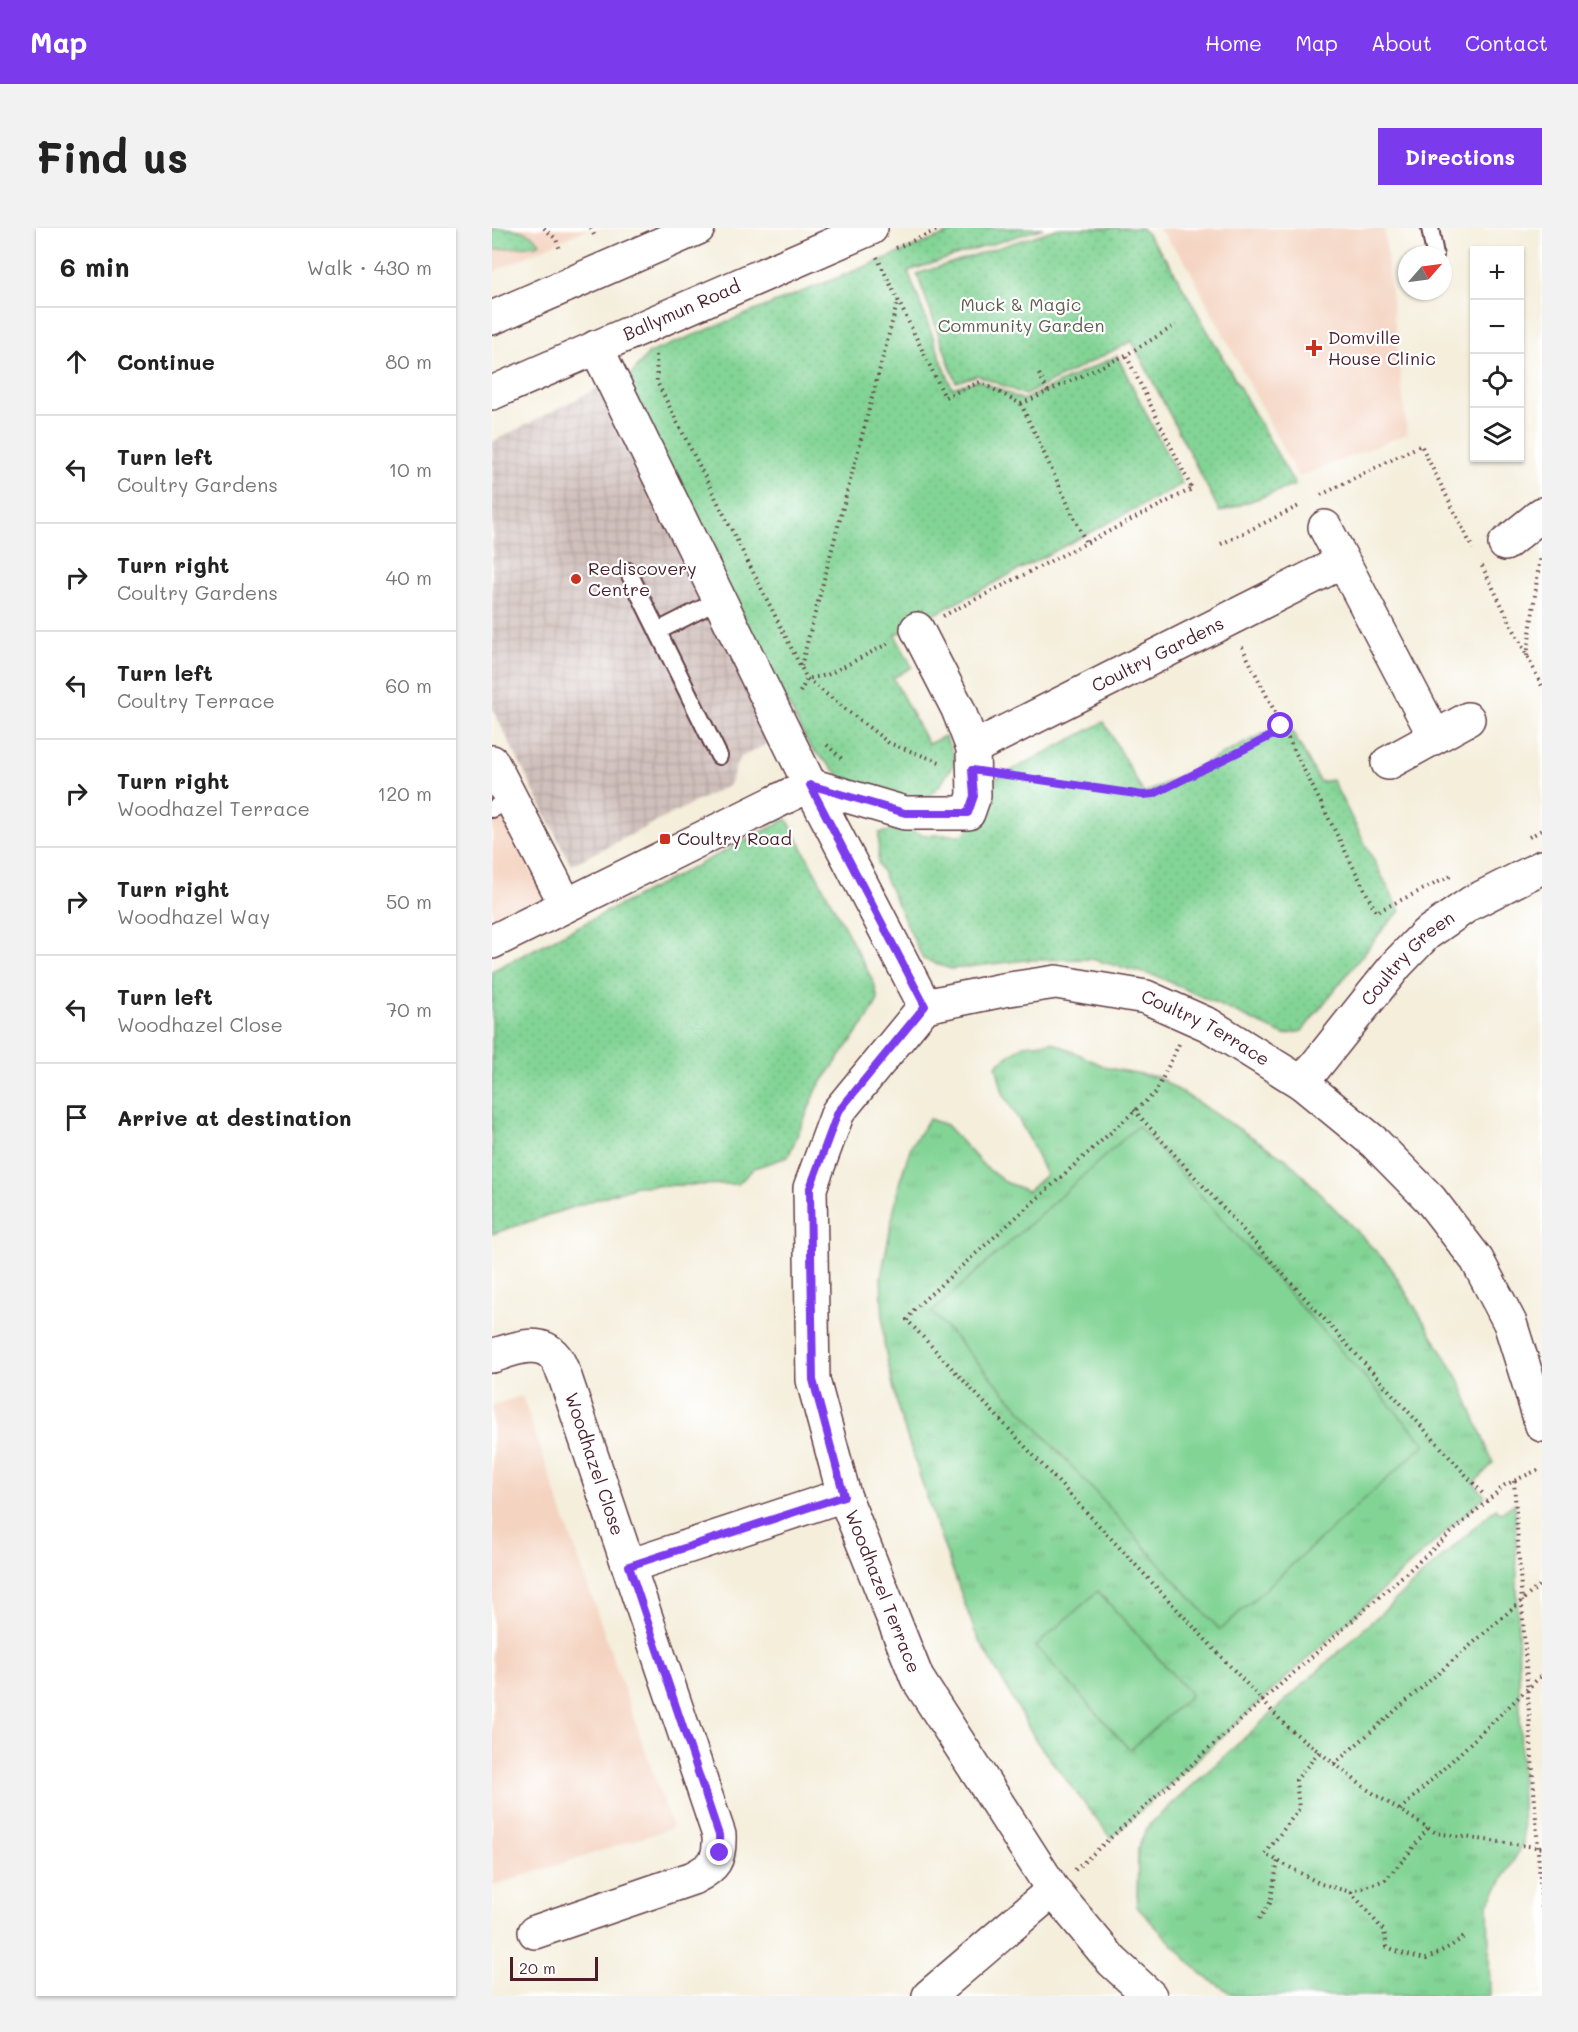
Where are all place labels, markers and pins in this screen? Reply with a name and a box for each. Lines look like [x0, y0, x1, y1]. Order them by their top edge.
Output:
place label: Domville House Clinic [1328, 325, 1436, 370]
marker: Domville House Clinic [1305, 339, 1323, 357]
place label: Rediscovery Centre [588, 556, 697, 601]
marker: Rediscovery Centre [569, 572, 583, 586]
place label: Coultry Road [677, 826, 792, 850]
marker: Coultry Road [658, 832, 672, 846]

